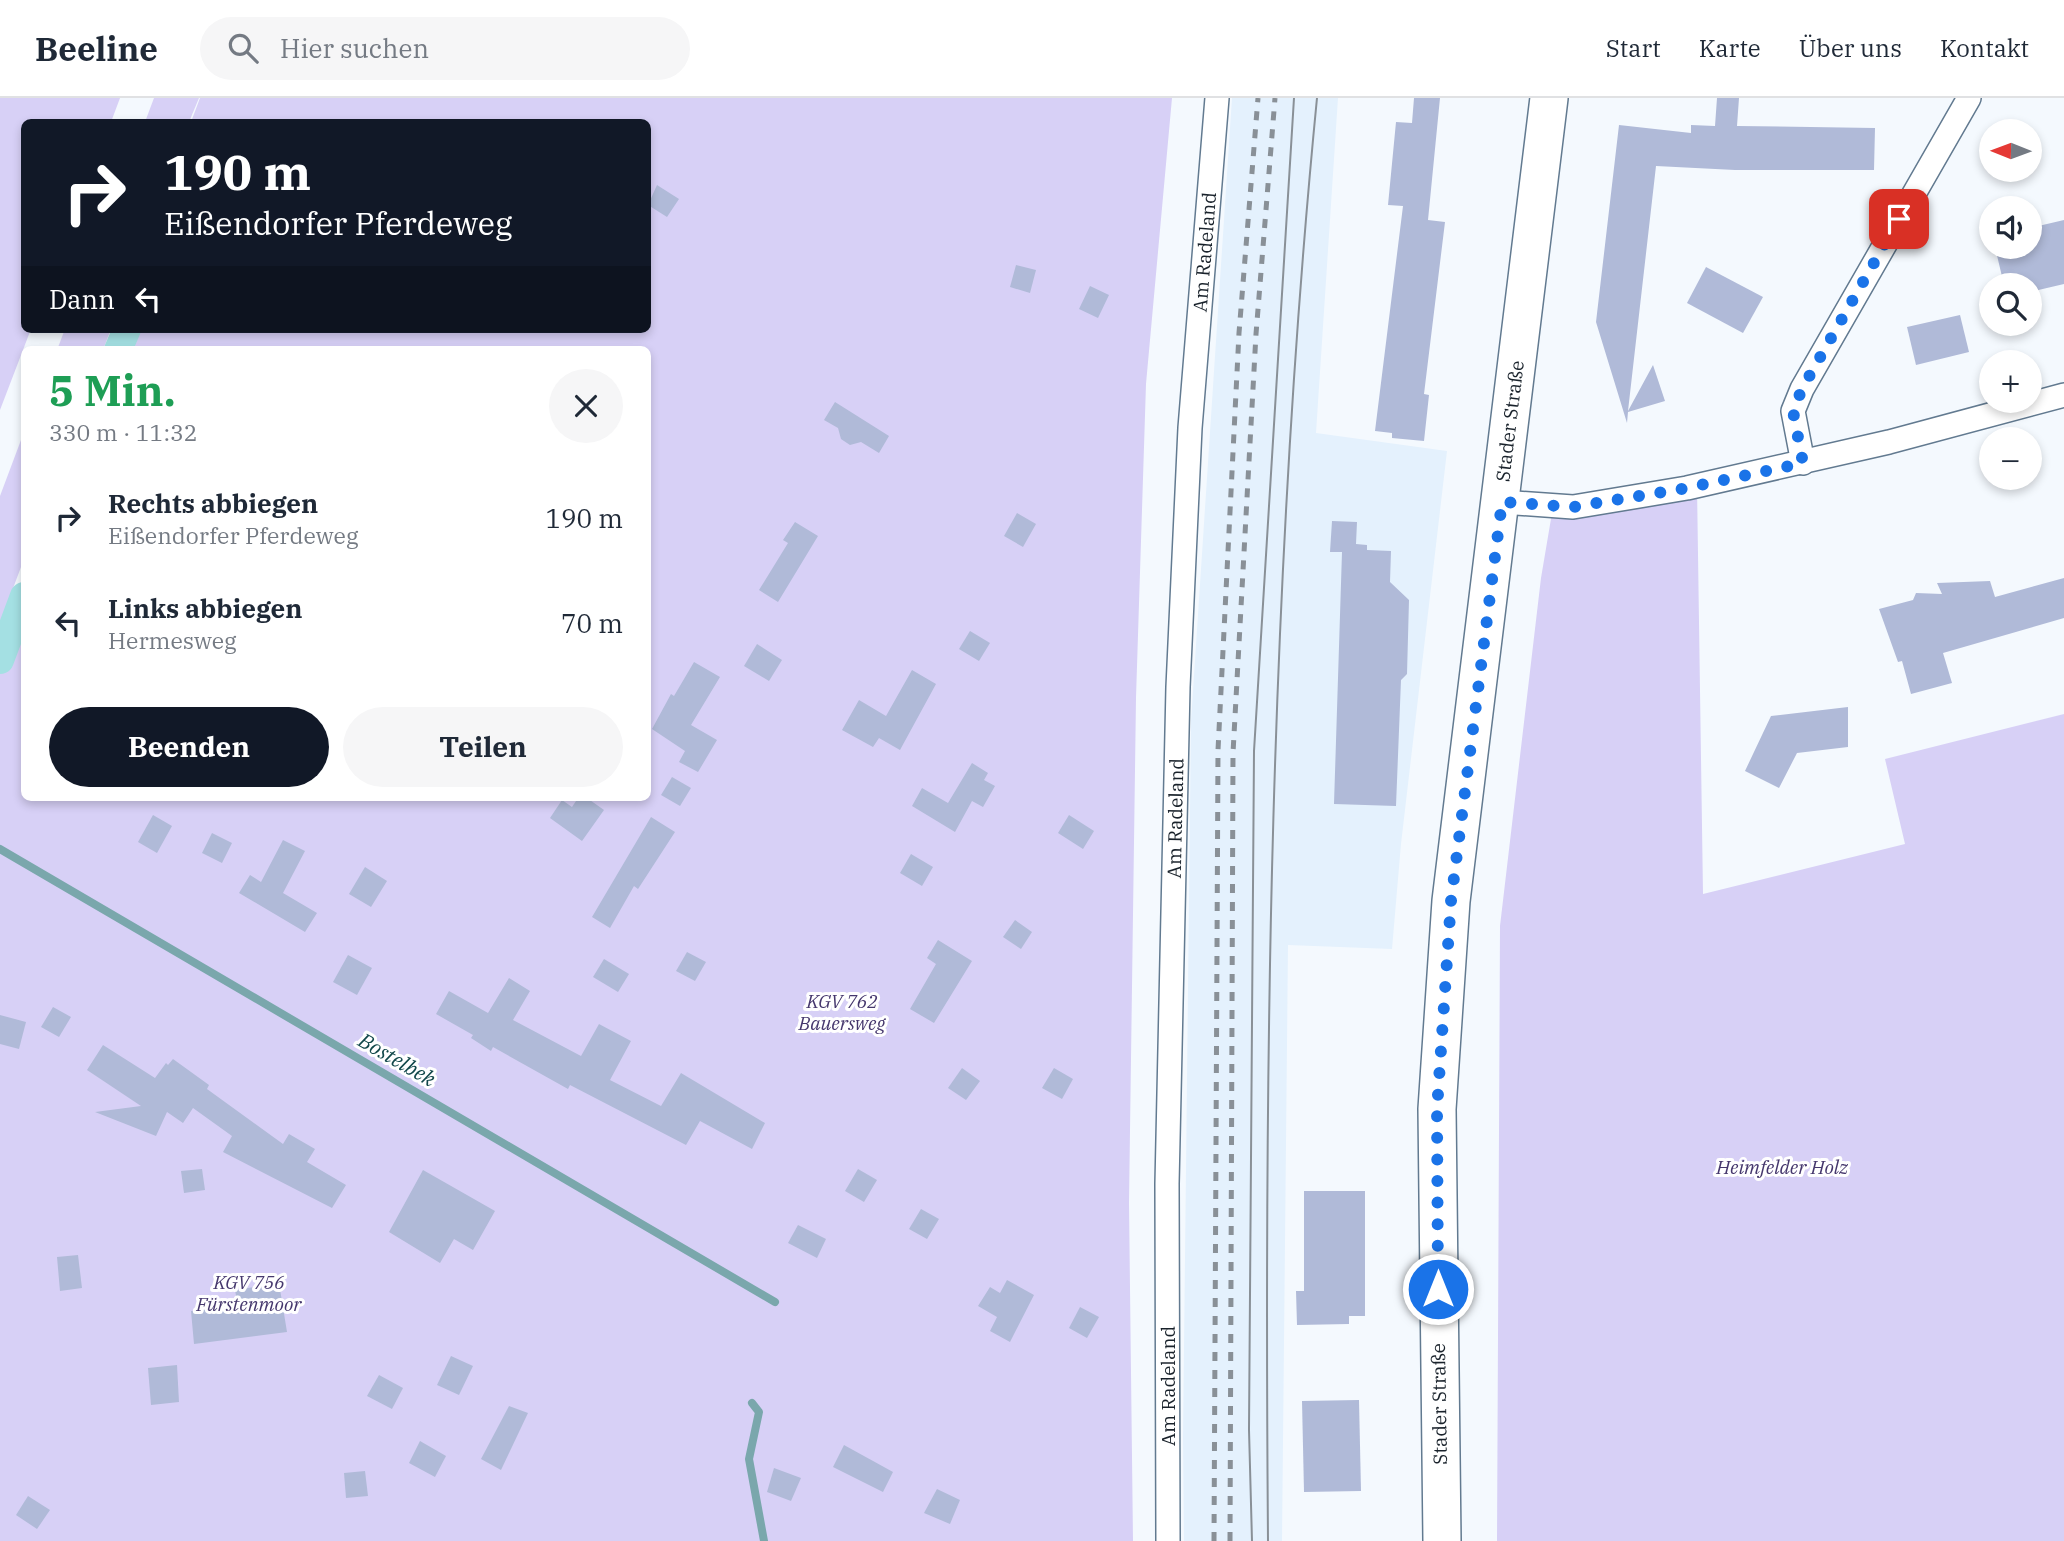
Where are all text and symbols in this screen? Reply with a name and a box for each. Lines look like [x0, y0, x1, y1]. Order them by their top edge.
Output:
search box [200, 17, 690, 80]
text: Beeline [35, 27, 158, 70]
icon: search [224, 29, 262, 67]
text: Hier suchen [280, 31, 429, 65]
text: Start [1606, 32, 1661, 64]
text: Karte [1699, 32, 1761, 64]
text: Über uns [1799, 32, 1902, 64]
text: Kontakt [1940, 32, 2029, 64]
north arrow [1979, 119, 2042, 182]
map controls [1979, 119, 2042, 490]
text: 190 m [164, 140, 311, 203]
icon: right [49, 147, 140, 238]
pin [1869, 189, 1929, 249]
street label: Am Radeland [1188, 191, 1221, 313]
button: sound [1979, 196, 2042, 259]
icon: arrive [1880, 200, 1918, 238]
text: Eißendorfer Pferdeweg [164, 202, 512, 244]
button: search [1979, 273, 2042, 336]
icon: left [129, 280, 167, 318]
text: Dann [49, 282, 115, 316]
button: + [1979, 350, 2042, 413]
street label: Stader Straße [1490, 359, 1529, 483]
text: 5 Min. [49, 363, 176, 418]
button: close [549, 369, 623, 443]
text: 330 m · 11:32 [49, 417, 198, 447]
button: − [1979, 427, 2042, 490]
text: Rechts abbiegen [108, 486, 318, 520]
icon: right [49, 499, 87, 537]
text: 190 m [545, 501, 623, 535]
text: Eißendorfer Pferdeweg [108, 520, 358, 550]
text: Links abbiegen [108, 591, 303, 625]
icon: left [49, 604, 87, 642]
text: 70 m [561, 606, 623, 640]
text: Hermesweg [108, 625, 237, 655]
button: Beenden [49, 707, 329, 787]
button: Teilen [343, 707, 623, 787]
street label: Am Radeland [1162, 758, 1188, 878]
park label: KGV 762 Bauersweg [798, 989, 886, 1035]
water label: Bostelbek [353, 1025, 442, 1093]
park label: Heimfelder Holz [1715, 1155, 1848, 1179]
position arrow [1401, 1252, 1475, 1326]
park label: KGV 756 Fürstenmoor [195, 1270, 302, 1316]
street label: Am Radeland [1156, 1326, 1180, 1446]
street label: Stader Straße [1426, 1343, 1452, 1465]

